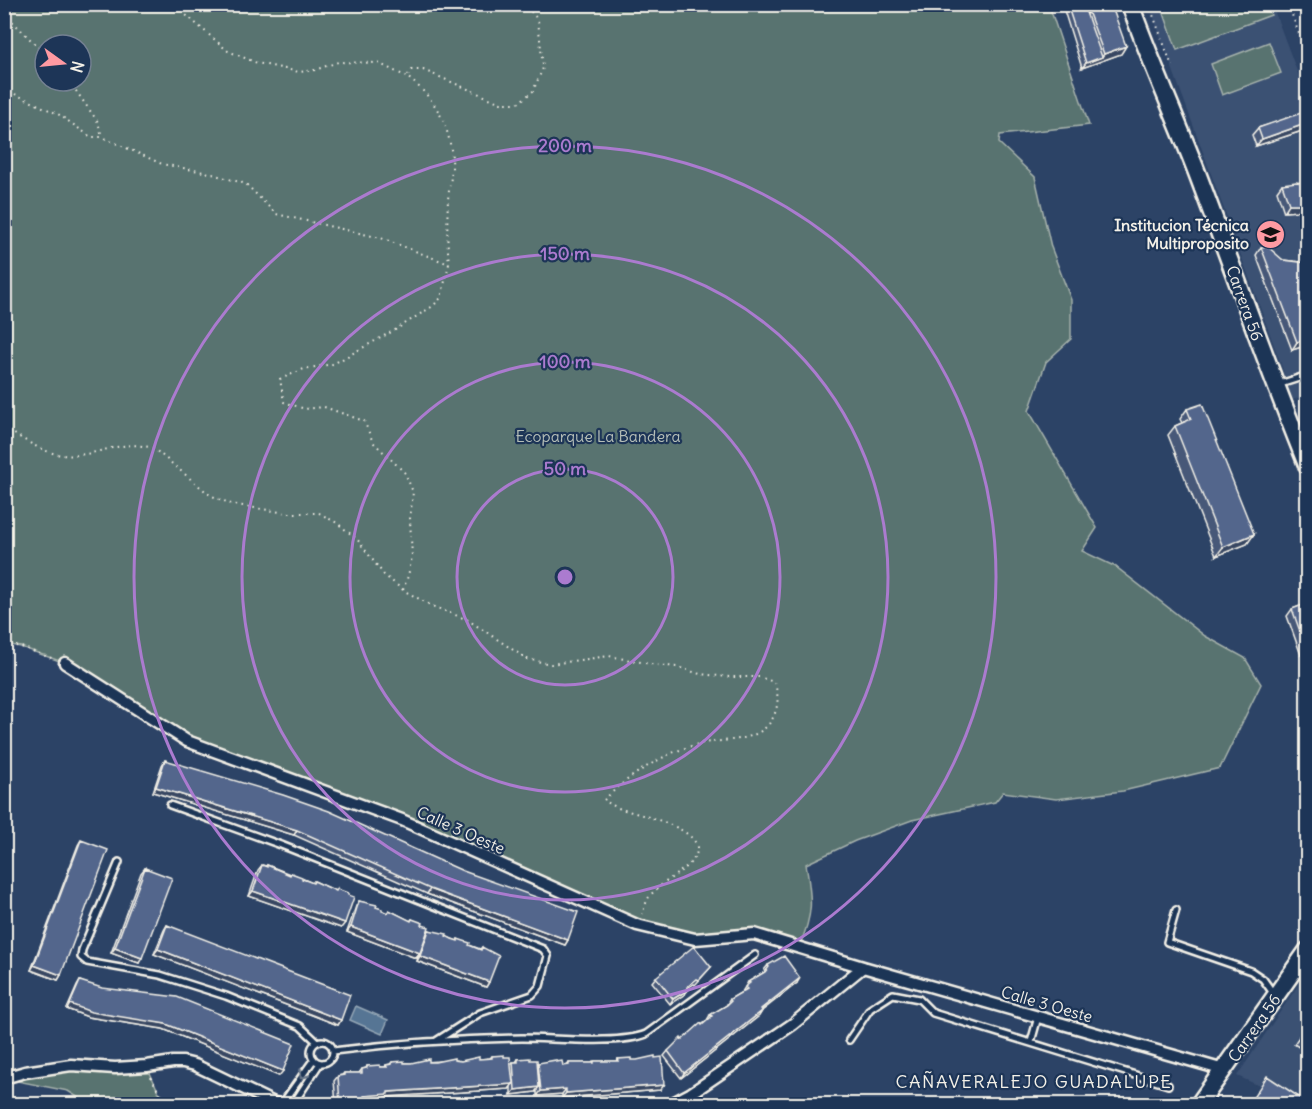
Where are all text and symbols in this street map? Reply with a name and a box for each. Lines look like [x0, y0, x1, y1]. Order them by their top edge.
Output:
north arrow [33, 33, 93, 93]
text: N [66, 59, 89, 75]
text: 200 m [538, 134, 592, 157]
place label: Institucion Técnica Multiproposito [1114, 215, 1249, 254]
school or university icon: Institucion Técnica Multiproposito [1254, 218, 1286, 250]
text: 150 m [540, 242, 590, 265]
street label: Carrera 56 [1222, 263, 1268, 343]
text: 100 m [540, 350, 591, 373]
park label: Ecoparque La Bandera [515, 426, 681, 446]
text: 50 m [544, 457, 586, 480]
centre of rings [555, 567, 575, 587]
street label: Calle 3 Oeste [414, 802, 508, 858]
street label: Calle 3 Oeste [999, 981, 1095, 1027]
street label: Carrera 56 [1223, 990, 1285, 1066]
one-way arrow [299, 1068, 310, 1079]
district label: CAÑAVERALEJO GUADALUPE [896, 1070, 1172, 1093]

